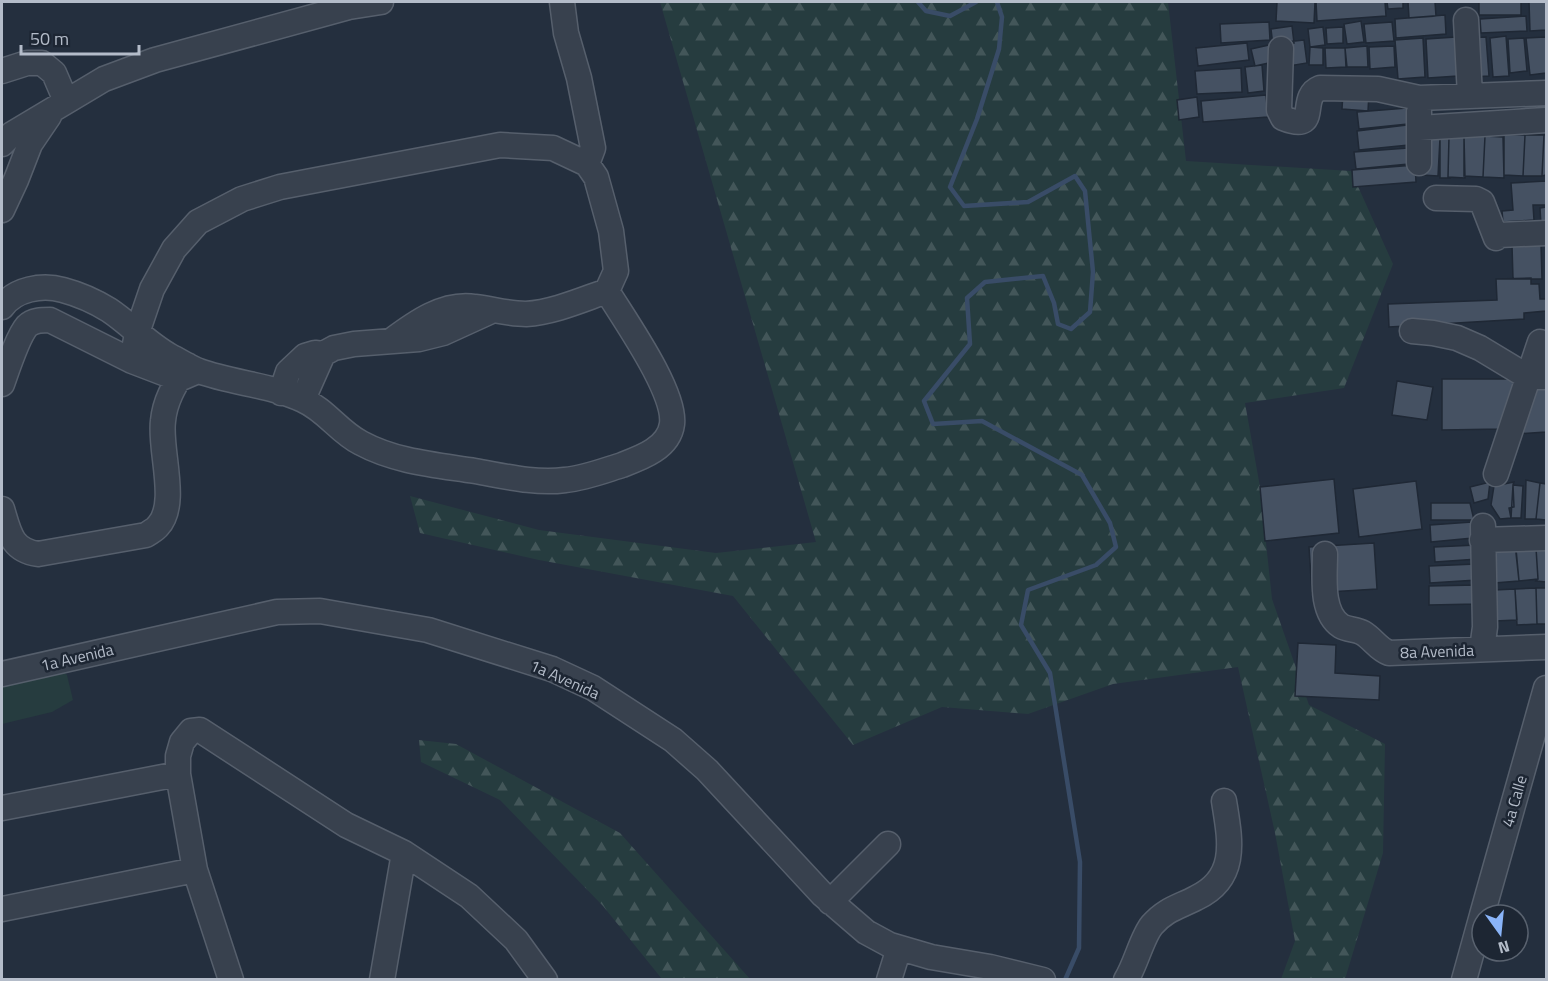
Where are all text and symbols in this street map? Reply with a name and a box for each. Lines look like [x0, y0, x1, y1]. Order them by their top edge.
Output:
scale bar [21, 18, 140, 56]
text: 50 m [30, 25, 69, 52]
street label: 1a Avenida [38, 637, 116, 677]
street label: 8a Avenida [1400, 638, 1474, 664]
street label: 1a Avenida [526, 653, 604, 705]
street label: 4a Calle [1495, 772, 1533, 830]
north arrow [1470, 903, 1530, 963]
text: N [1495, 934, 1512, 961]

